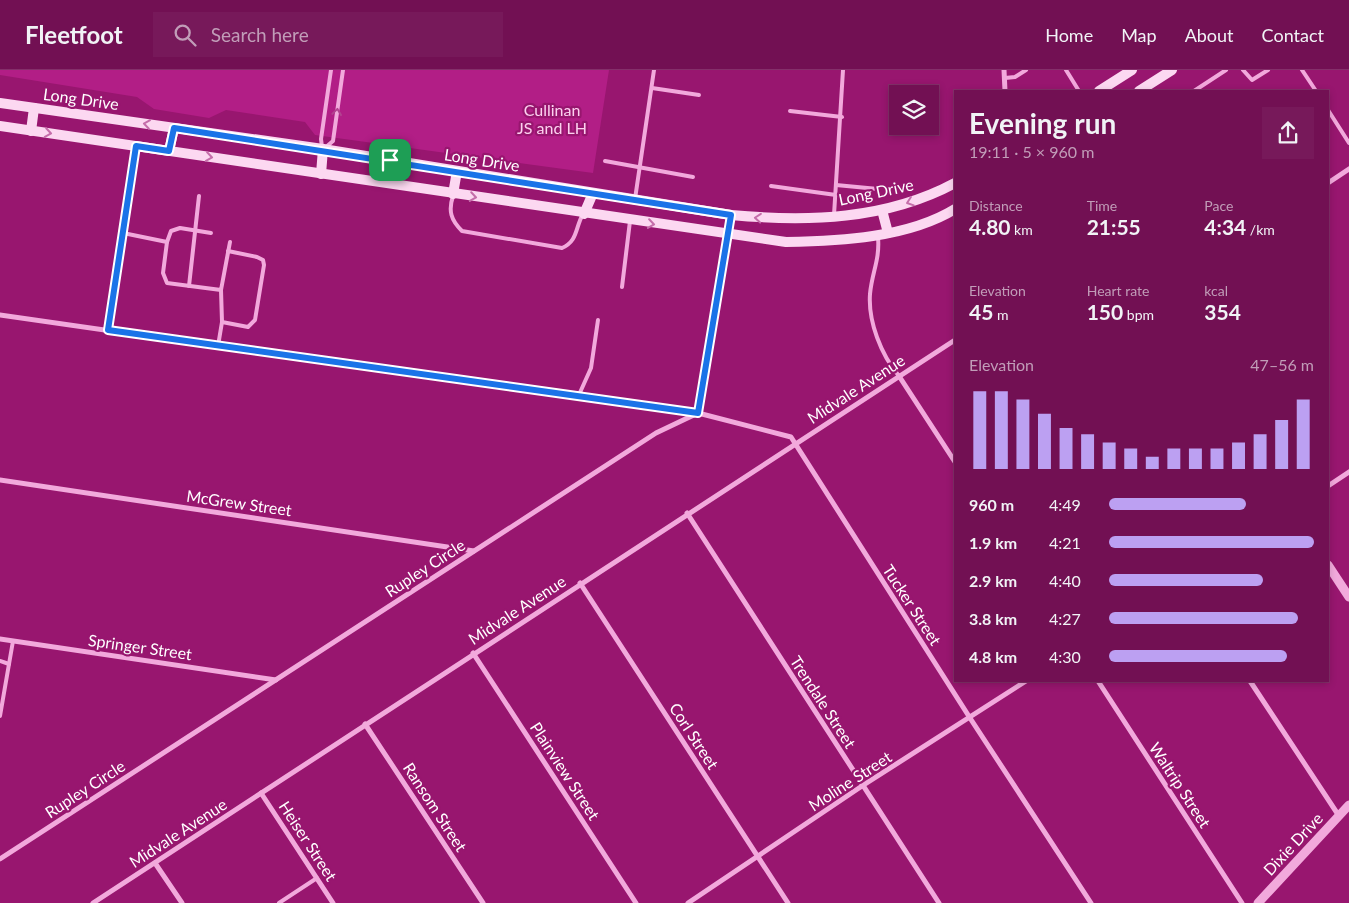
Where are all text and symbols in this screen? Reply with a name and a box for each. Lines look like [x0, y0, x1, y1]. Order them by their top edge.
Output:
search box [153, 12, 503, 57]
text: Fleetfoot [25, 20, 123, 49]
icon: search [171, 21, 199, 49]
text: Search here [211, 23, 309, 46]
text: Home [1045, 24, 1093, 46]
text: Map [1121, 24, 1157, 46]
text: About [1185, 24, 1234, 46]
text: Contact [1262, 24, 1324, 46]
street label: Long Drive [42, 84, 120, 113]
map controls [889, 85, 939, 135]
button: layers [889, 85, 939, 135]
park label: Cullinan JS and LH [517, 100, 587, 137]
text: Evening run [969, 106, 1116, 140]
button: share [1262, 107, 1314, 159]
one-way arrow [331, 108, 342, 116]
one-way arrow [143, 119, 151, 130]
one-way arrow [44, 128, 53, 138]
pin [369, 139, 411, 181]
text: 19:11 · 5 × 960 m [969, 142, 1094, 161]
street label: Long Drive [443, 144, 521, 175]
icon: arrive [376, 146, 404, 174]
one-way arrow [205, 152, 213, 162]
street label: Long Drive [837, 174, 915, 209]
one-way arrow [470, 191, 478, 202]
one-way arrow [907, 196, 915, 206]
text: Distance [969, 197, 1023, 214]
text: Time [1087, 197, 1117, 214]
text: Pace [1204, 197, 1233, 214]
one-way arrow [753, 212, 761, 223]
text: 4.80 [969, 214, 1011, 239]
text: 21:55 [1087, 214, 1141, 239]
text: 4:34 [1204, 214, 1246, 239]
one-way arrow [648, 218, 656, 229]
text: km [1011, 221, 1033, 238]
text: /km [1246, 221, 1275, 238]
text: Elevation [969, 282, 1026, 299]
text: Heart rate [1087, 282, 1149, 299]
text: kcal [1204, 282, 1228, 299]
text: 45 [969, 299, 993, 324]
text: 150 [1087, 299, 1123, 324]
text: 354 [1204, 299, 1241, 324]
text: m [993, 306, 1008, 323]
text: bpm [1123, 306, 1154, 323]
street label: Midvale Avenue [803, 350, 908, 427]
text: Elevation [969, 355, 1034, 374]
text: 47–56 m [1250, 355, 1314, 374]
street label: McGrew Street [185, 486, 293, 519]
text: 960 m [969, 495, 1014, 514]
text: 4:49 [1049, 495, 1081, 514]
text: 1.9 km [969, 533, 1017, 552]
text: 4:21 [1049, 533, 1081, 552]
street label: Rupley Circle [381, 535, 468, 600]
street label: Tucker Street [879, 561, 946, 649]
street label: Midvale Avenue [464, 571, 569, 648]
text: 2.9 km [969, 571, 1017, 590]
text: 4:40 [1049, 571, 1081, 590]
text: 3.8 km [969, 609, 1017, 628]
text: 4:27 [1049, 609, 1081, 628]
street label: Springer Street [87, 630, 193, 663]
text: 4.8 km [969, 647, 1017, 666]
text: 4:30 [1049, 647, 1081, 666]
street label: Trendale Street [787, 652, 860, 752]
street label: Corl Street [666, 699, 723, 773]
street label: Plainview Street [527, 718, 604, 823]
street label: Waltrip Street [1146, 738, 1215, 831]
street label: Moline Street [805, 747, 895, 814]
street label: Rupley Circle [41, 756, 128, 821]
street label: Ransom Street [400, 759, 471, 855]
street label: Midvale Avenue [125, 794, 230, 871]
street label: Heiser Street [276, 797, 341, 884]
street label: Dixie Drive [1259, 809, 1326, 879]

